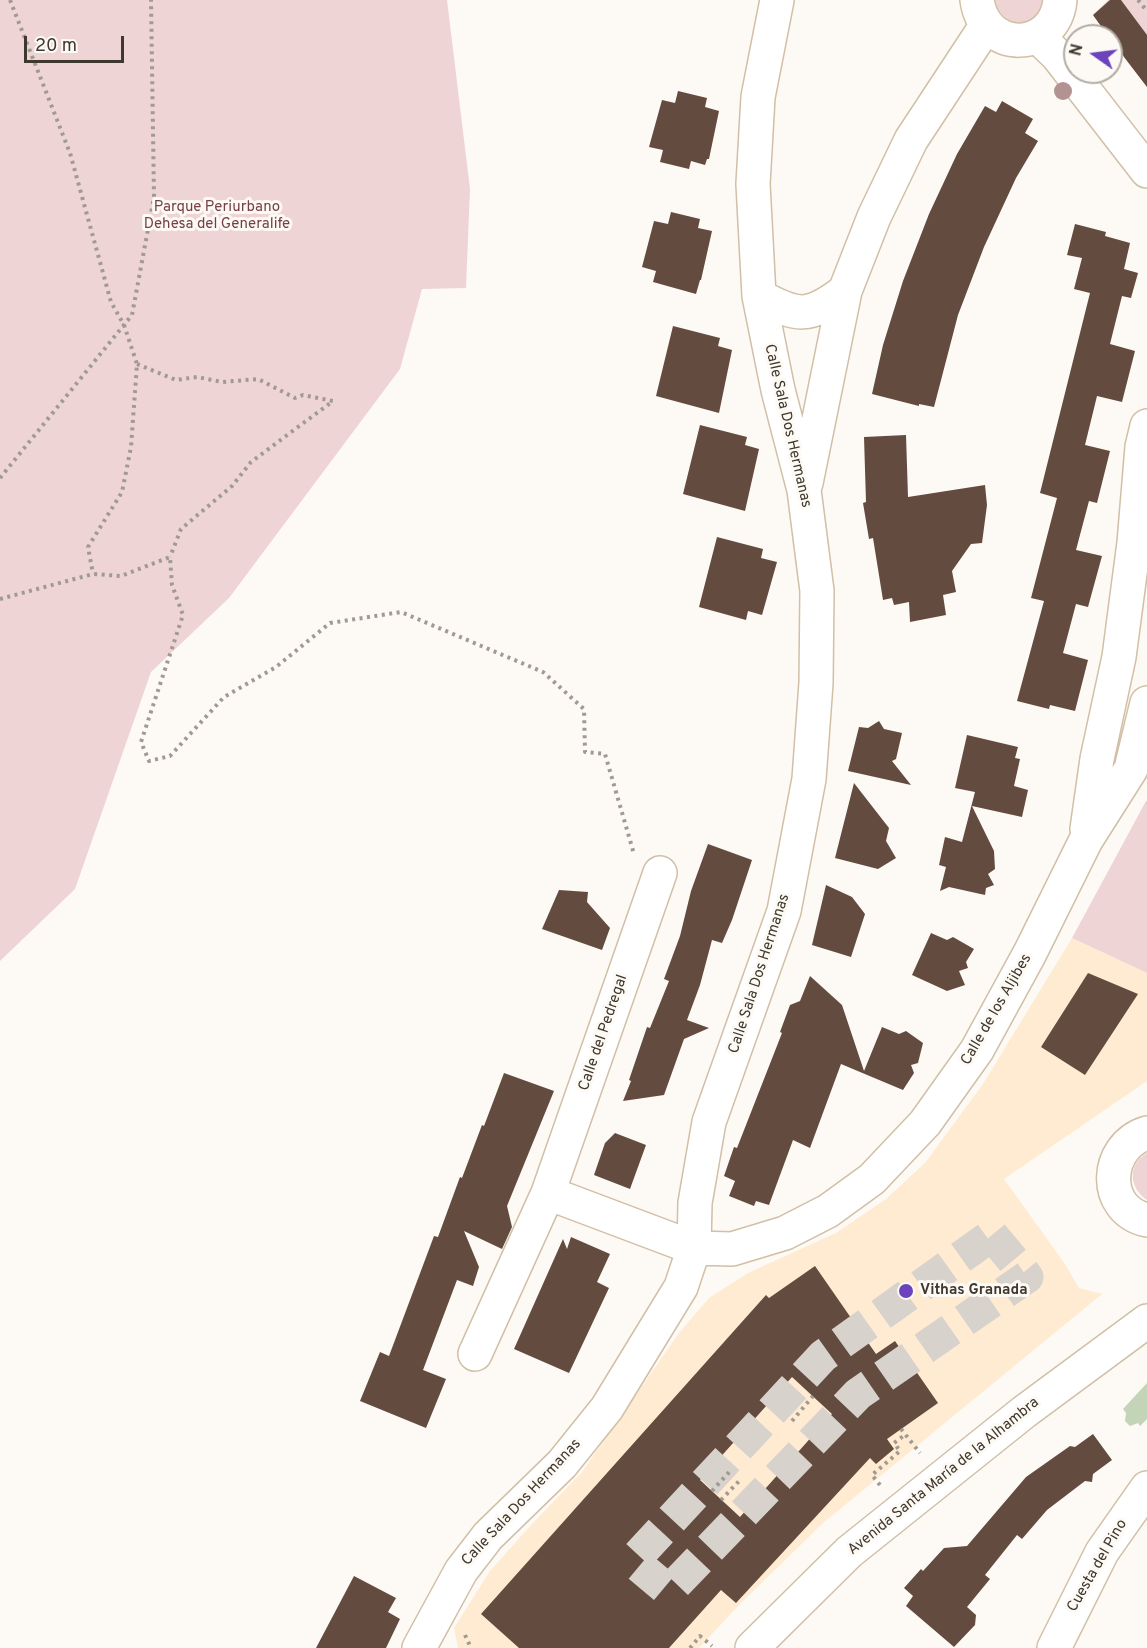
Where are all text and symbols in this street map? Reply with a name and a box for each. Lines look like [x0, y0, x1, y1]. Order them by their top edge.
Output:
scale bar [27, 24, 128, 62]
north arrow [1063, 24, 1123, 84]
text: 20 m [35, 35, 77, 58]
text: N [1066, 42, 1089, 58]
park label: Parque Periurbano Dehesa del Generalife [144, 199, 290, 234]
street label: Calle Sala Dos Hermanas [759, 343, 815, 509]
street label: Calle Sala Dos Hermanas [726, 892, 794, 1056]
street label: Calle de los Aljibes [958, 951, 1036, 1069]
street label: Calle del Pedregal [576, 973, 632, 1093]
marker: Vithas Granada [897, 1282, 915, 1300]
place label: Vithas Granada [920, 1282, 1028, 1300]
street label: Avenida Santa María de la Alhambra [845, 1394, 1043, 1560]
street label: Calle Sala Dos Hermanas [458, 1436, 586, 1570]
street label: Cuesta del Pino [1064, 1516, 1132, 1616]

